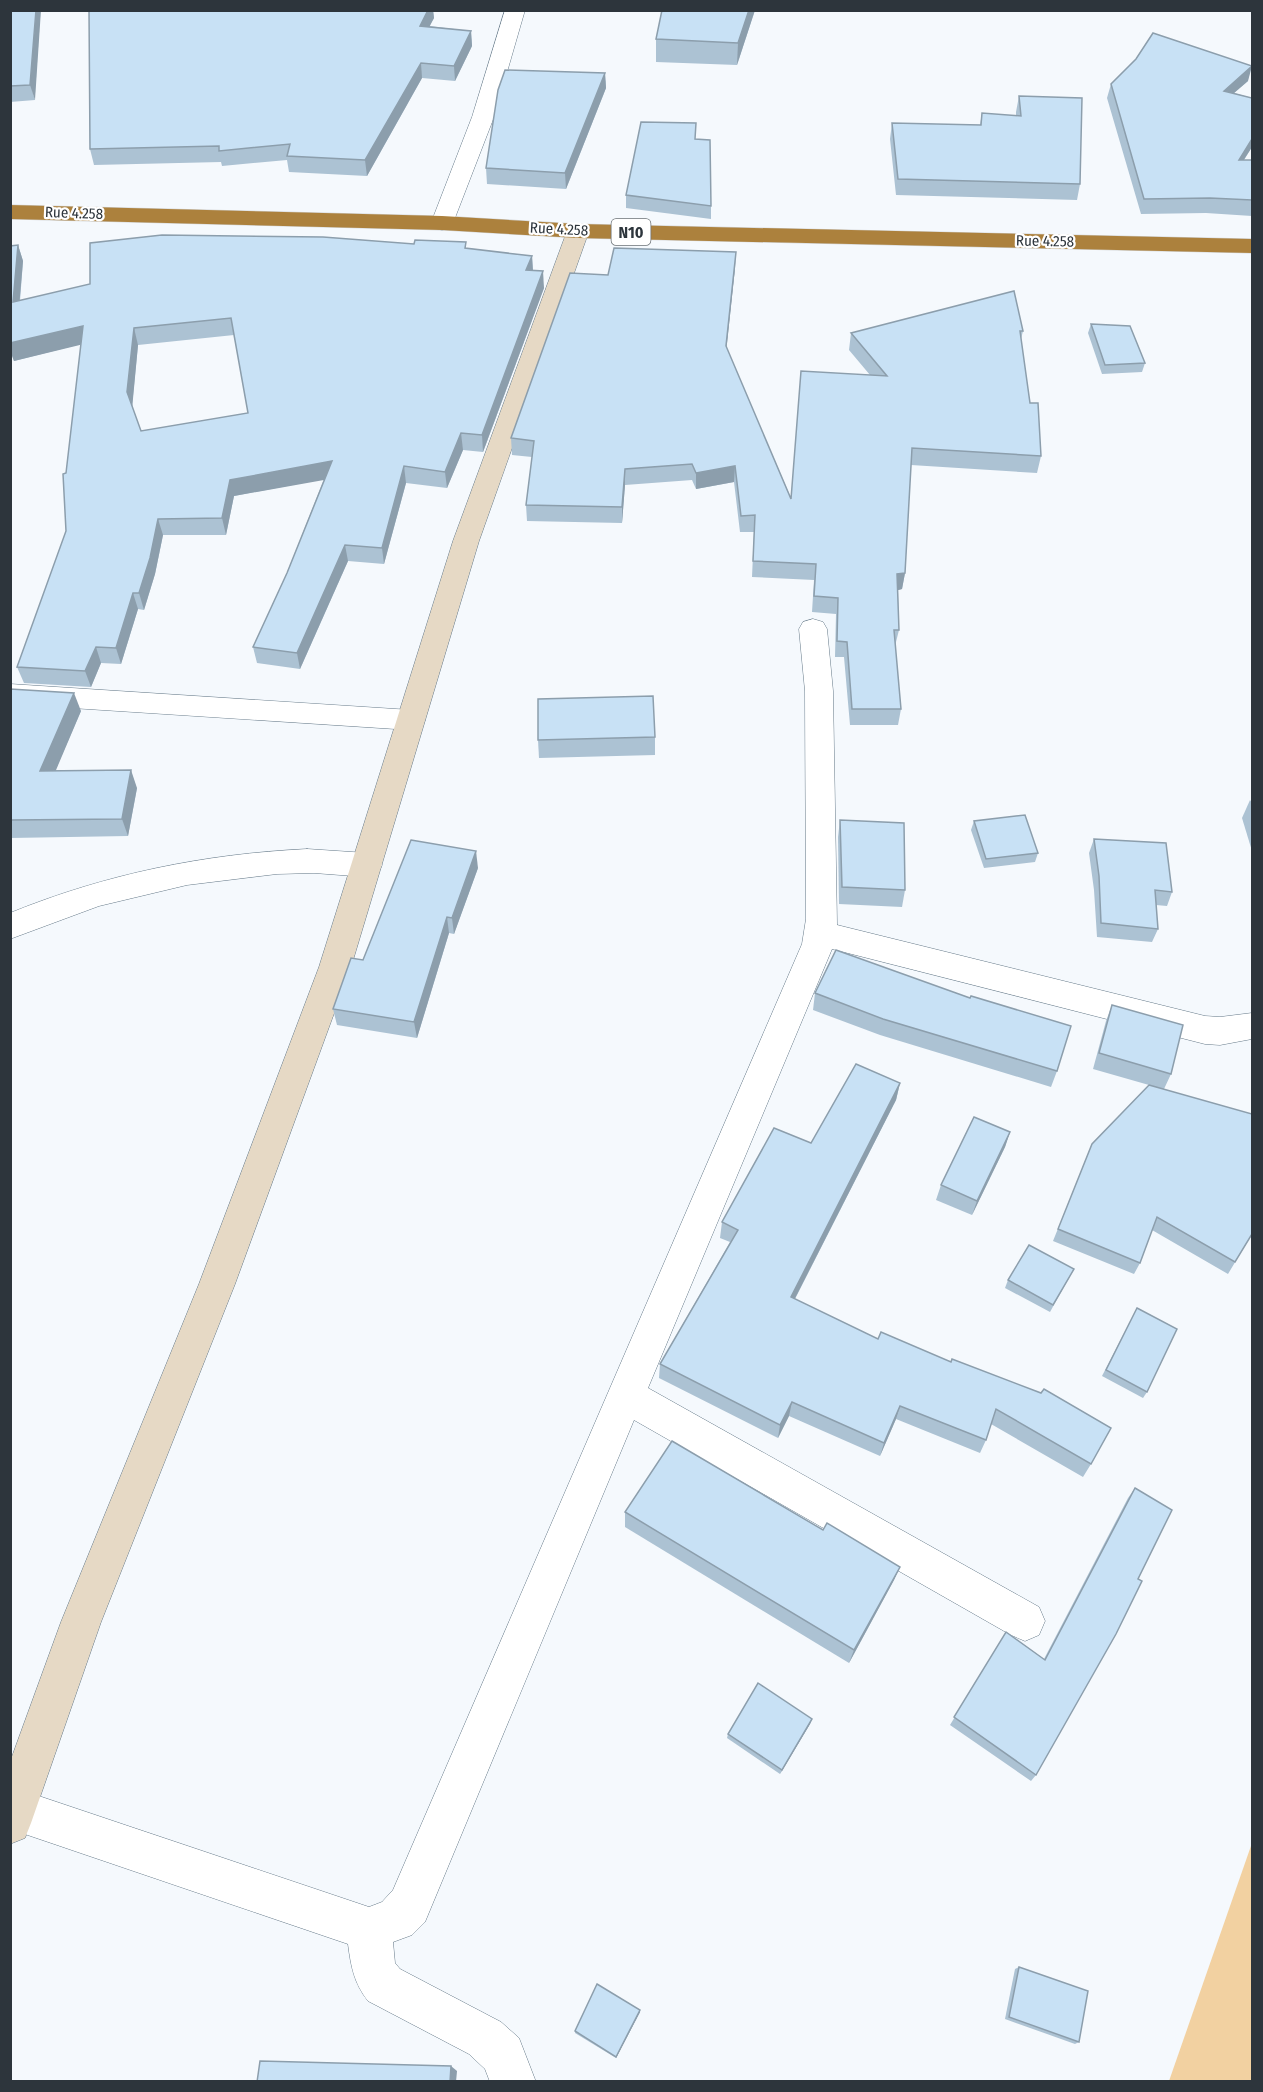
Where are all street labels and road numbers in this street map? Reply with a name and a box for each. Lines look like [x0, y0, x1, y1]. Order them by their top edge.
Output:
street label: Rue 4.258 [45, 203, 103, 223]
street label: Rue 4.258 [529, 218, 589, 240]
road number: N10 [612, 219, 650, 245]
street label: Rue 4.258 [1016, 231, 1074, 251]

